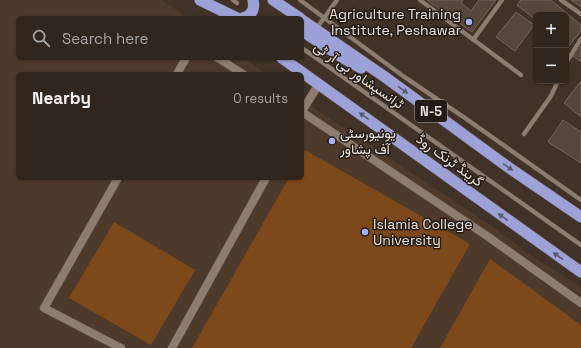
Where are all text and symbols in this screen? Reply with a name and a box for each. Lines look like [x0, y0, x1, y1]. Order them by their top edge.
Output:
place label: Agriculture Training Institute, Peshawar [329, 5, 461, 39]
map controls [533, 12, 569, 84]
button: + [533, 12, 569, 48]
search box [16, 16, 304, 60]
marker: Agriculture Training Institute, Peshawar [464, 17, 474, 27]
icon: search [30, 27, 52, 49]
text: Search here [62, 29, 148, 48]
street label: ٹرانسپشاور بی آر ٹی [310, 37, 407, 114]
button: − [533, 48, 569, 84]
one-way arrow [397, 86, 408, 94]
text: Nearby [32, 87, 91, 109]
text: 0 results [233, 90, 288, 107]
road number: N-5 [415, 100, 447, 122]
one-way arrow [358, 112, 369, 120]
place label: یونیورسٹی آف پشاور [339, 124, 396, 159]
street label: گرینڈ ٹرنک روڈ [413, 130, 487, 190]
marker: یونیورسٹی آف پشاور [327, 136, 337, 146]
one-way arrow [502, 163, 513, 171]
one-way arrow [498, 213, 508, 221]
place label: Islamia College University [373, 215, 472, 249]
marker: Islamia College University [360, 227, 370, 237]
one-way arrow [553, 252, 563, 260]

